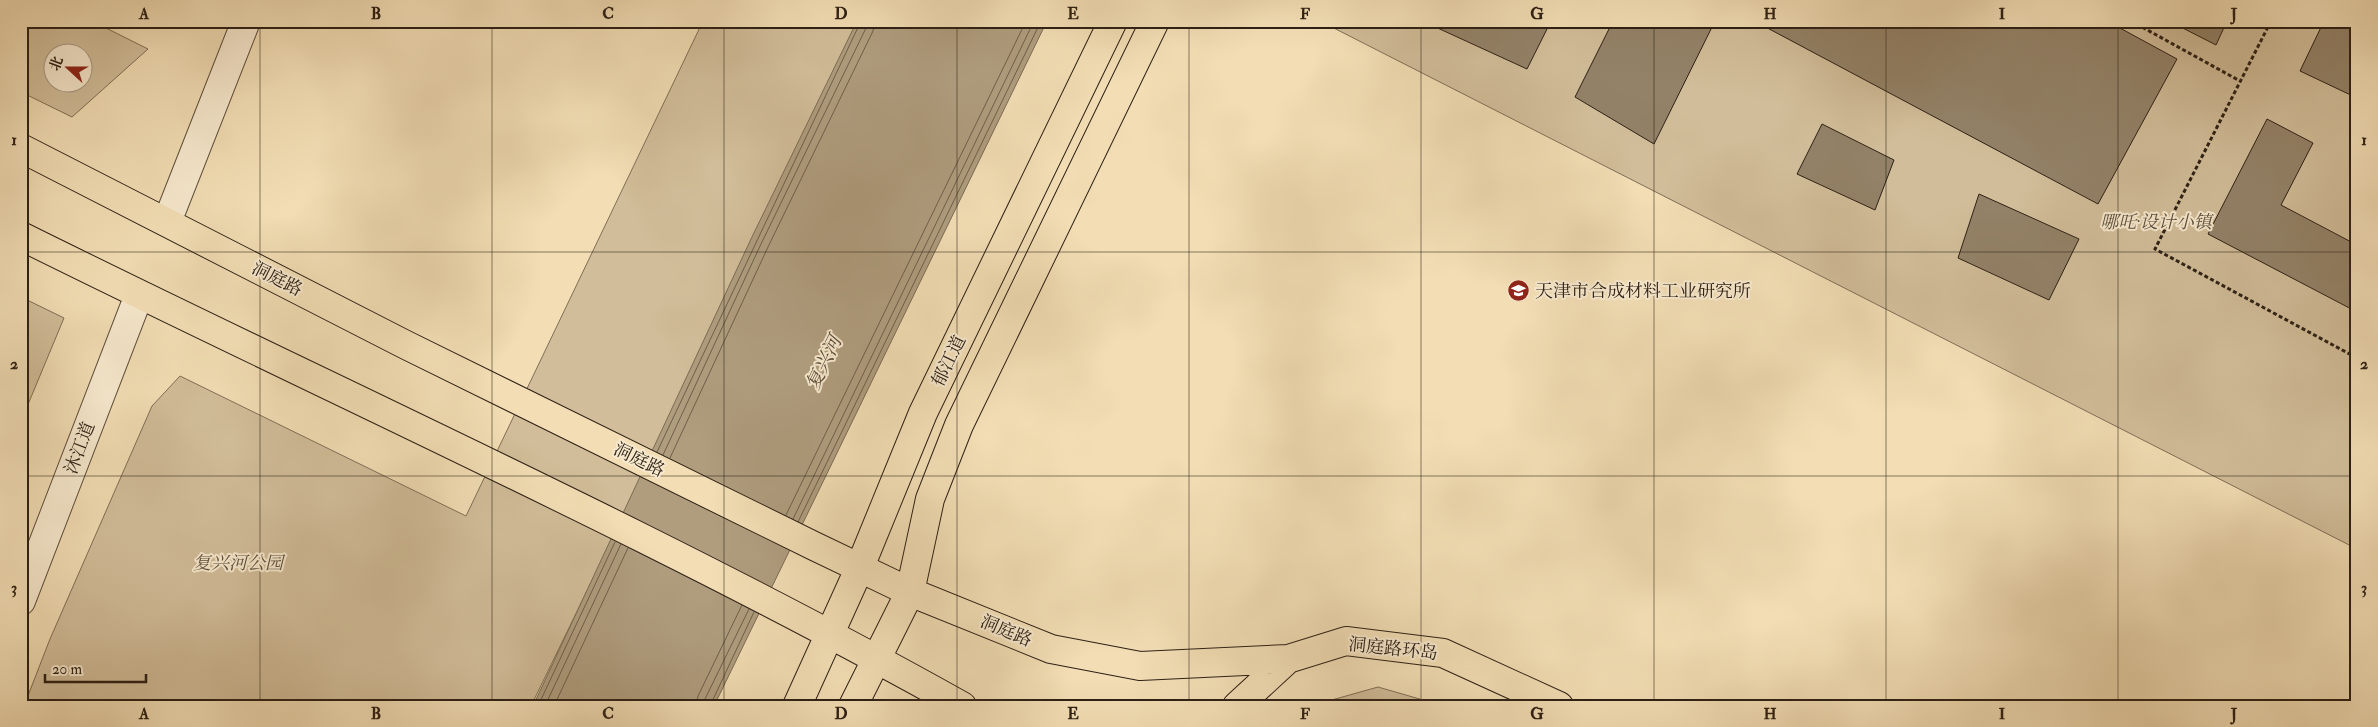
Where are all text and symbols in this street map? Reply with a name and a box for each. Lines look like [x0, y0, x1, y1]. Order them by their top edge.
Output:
text: A [138, 4, 150, 24]
text: B [371, 4, 381, 24]
text: C [602, 4, 614, 24]
text: D [834, 4, 848, 24]
text: E [1067, 4, 1079, 24]
text: F [1300, 4, 1310, 24]
text: G [1530, 4, 1544, 24]
text: H [1763, 4, 1777, 24]
text: I [1999, 4, 2006, 24]
text: J [2230, 4, 2238, 25]
north arrow [42, 42, 92, 92]
text: 北 [46, 54, 67, 73]
text: 1 [11, 130, 17, 150]
text: 1 [2361, 130, 2367, 150]
park label: 哪吒·设计小镇 [2100, 211, 2215, 234]
street label: 洞庭路 [248, 256, 306, 302]
school or university icon: 天津市合成材料工业研究所 [1507, 279, 1531, 303]
place label: 天津市合成材料工业研究所 [1535, 280, 1751, 303]
water label: 复兴河 [801, 329, 849, 394]
street label: 郁江道 [927, 332, 971, 390]
text: 2 [10, 354, 18, 374]
text: 2 [2360, 354, 2368, 374]
street label: 沐江道 [60, 419, 100, 477]
street label: 洞庭路 [610, 438, 668, 482]
park label: 复兴河公园 [193, 552, 286, 575]
text: 3 [11, 578, 17, 598]
text: 3 [2361, 578, 2367, 598]
street label: 洞庭路 [977, 610, 1035, 652]
street label: 洞庭路环岛 [1347, 633, 1439, 665]
scale bar [45, 652, 146, 684]
text: 20 m [52, 660, 82, 679]
text: A [138, 704, 150, 724]
text: B [371, 704, 381, 724]
text: C [602, 704, 614, 724]
text: D [834, 704, 848, 724]
text: E [1067, 704, 1079, 724]
text: F [1300, 704, 1310, 724]
text: G [1530, 704, 1544, 724]
text: H [1763, 704, 1777, 724]
text: I [1999, 704, 2006, 724]
text: J [2230, 704, 2238, 725]

